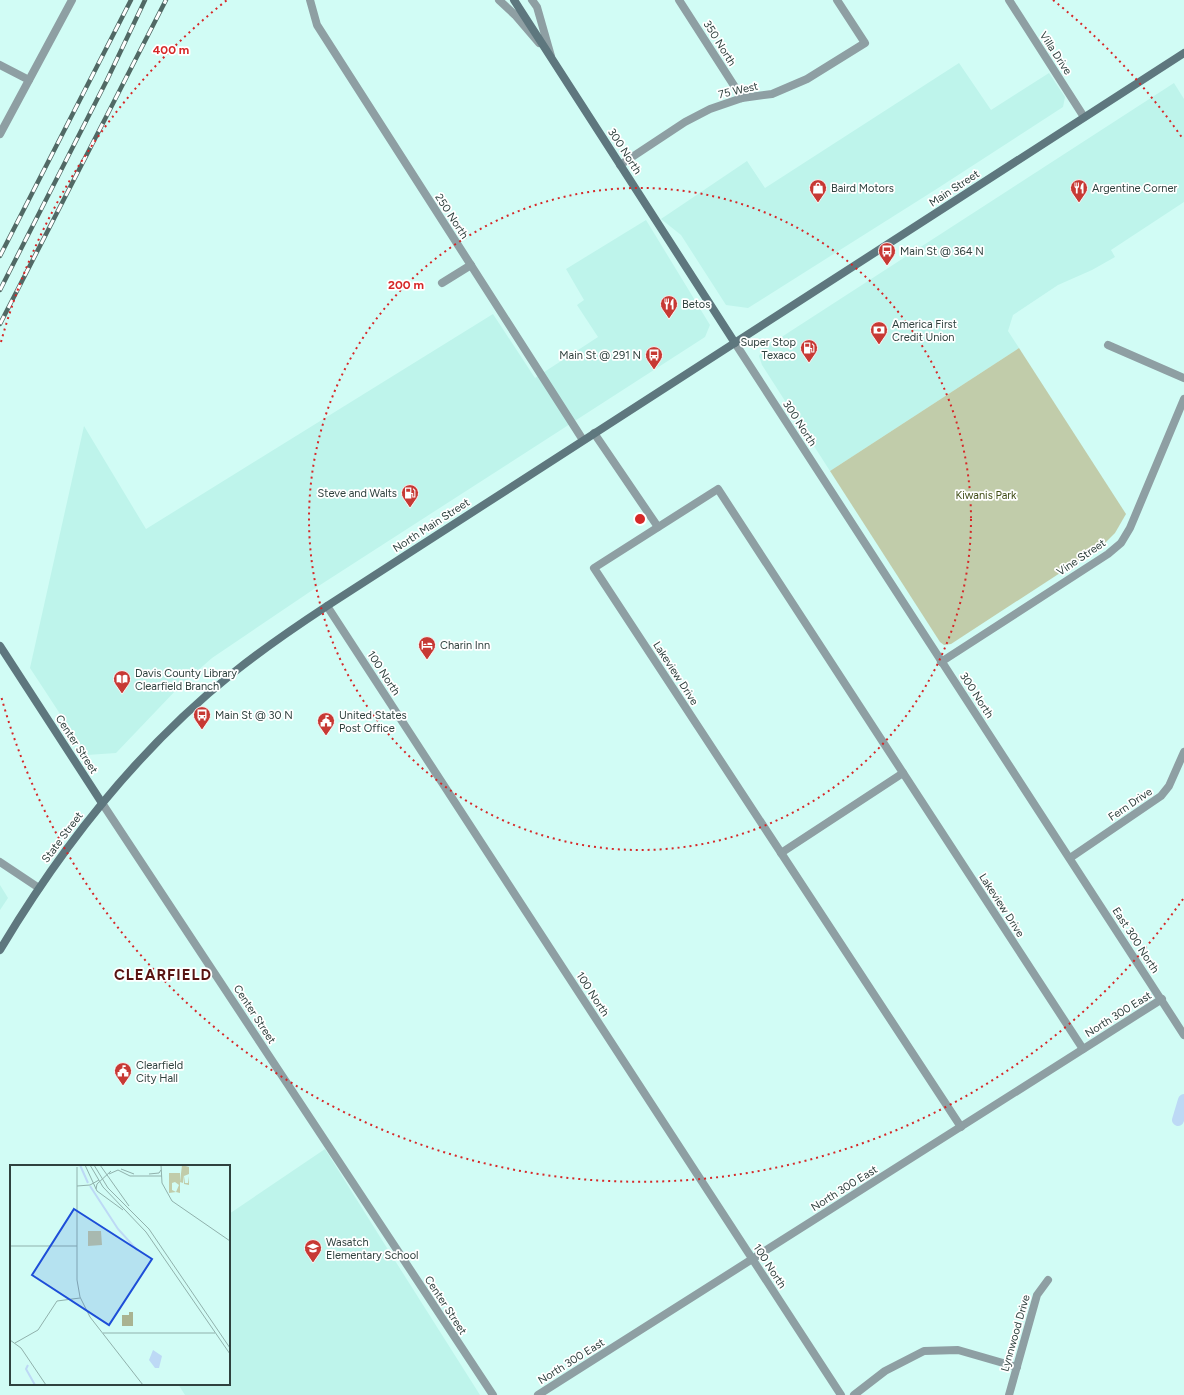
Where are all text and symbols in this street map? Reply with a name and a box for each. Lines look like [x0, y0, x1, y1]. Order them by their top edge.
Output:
street label: 350 North [701, 18, 739, 68]
street label: Villa Drive [1037, 29, 1074, 77]
text: 400 m [153, 43, 189, 57]
street label: 75 West [717, 80, 759, 101]
street label: 300 North [605, 126, 644, 176]
street label: Main Street [927, 167, 982, 209]
shop icon: Baird Motors [808, 178, 828, 203]
restaurant icon: Argentine Corner [1069, 178, 1089, 203]
place label: Baird Motors [831, 182, 894, 195]
place label: Argentine Corner [1092, 182, 1178, 195]
street label: 250 North [432, 191, 471, 241]
bus stop icon: Main St @ 364 N [877, 241, 897, 266]
place label: Main St @ 364 N [900, 245, 984, 258]
text: 200 m [388, 278, 424, 292]
restaurant icon: Betos [659, 294, 679, 319]
place label: Betos [682, 298, 710, 311]
place label: America First Credit Union [892, 318, 957, 344]
bank icon: America First Credit Union [869, 320, 889, 345]
place label: Super Stop Texaco [740, 336, 796, 362]
fuel station icon: Super Stop Texaco [799, 338, 819, 363]
bus stop icon: Main St @ 291 N [644, 345, 664, 370]
place label: Main St @ 291 N [559, 349, 641, 362]
street label: 300 North [780, 398, 819, 448]
fuel station icon: Steve and Walts [400, 483, 420, 508]
place label: Steve and Walts [318, 487, 397, 500]
park label: Kiwanis Park [956, 489, 1017, 502]
street label: North Main Street [391, 496, 472, 555]
centre of rings [633, 512, 647, 526]
street label: Vine Street [1054, 536, 1108, 578]
hotel icon: Charin Inn [417, 635, 437, 660]
place label: Charin Inn [440, 639, 490, 652]
street label: Lakeview Drive [650, 639, 701, 708]
street label: 100 North [364, 649, 403, 698]
place label: Davis County Library Clearfield Branch [135, 667, 237, 693]
library icon: Davis County Library Clearfield Branch [112, 669, 132, 694]
street label: 300 North [957, 670, 996, 720]
bus stop icon: Main St @ 30 N [192, 705, 212, 730]
place label: Main St @ 30 N [215, 709, 293, 722]
place label: United States Post Office [339, 709, 407, 735]
public building icon: United States Post Office [316, 711, 336, 736]
street label: Center Street [53, 712, 100, 776]
street label: Fern Drive [1106, 785, 1155, 824]
street label: State Street [39, 809, 86, 865]
street label: Lakeview Drive [976, 871, 1027, 940]
street label: East 300 North [1109, 905, 1162, 976]
district label: CLEARFIELD [114, 966, 212, 984]
street label: 100 North [573, 970, 612, 1019]
street label: Center Street [231, 982, 278, 1046]
street label: North 300 East [1083, 989, 1154, 1040]
place label: Clearfield City Hall [136, 1059, 183, 1085]
public building icon: Clearfield City Hall [113, 1061, 133, 1086]
street label: North 300 East [809, 1163, 880, 1214]
inset map [10, 1165, 230, 1385]
place label: Wasatch Elementary School [326, 1236, 418, 1262]
school or university icon: Wasatch Elementary School [303, 1238, 323, 1263]
street label: 100 North [750, 1242, 789, 1291]
street label: Center Street [422, 1273, 469, 1337]
street label: Lynnwood Drive [998, 1293, 1033, 1373]
street label: North 300 East [536, 1336, 607, 1387]

